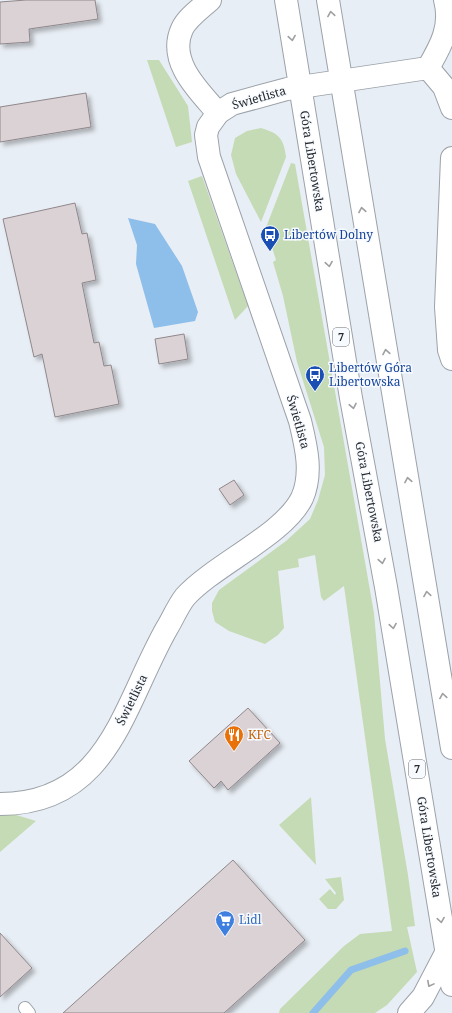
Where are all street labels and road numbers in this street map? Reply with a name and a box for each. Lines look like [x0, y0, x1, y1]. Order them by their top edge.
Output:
street label: Świetlista [230, 82, 288, 113]
street label: Góra Libertowska [296, 109, 329, 213]
road number: 7 [333, 328, 349, 346]
street label: Świetlista [283, 393, 314, 451]
street label: Góra Libertowska [351, 440, 388, 544]
street label: Świetlista [112, 671, 151, 728]
road number: 7 [409, 760, 425, 778]
street label: Góra Libertowska [413, 795, 446, 899]

